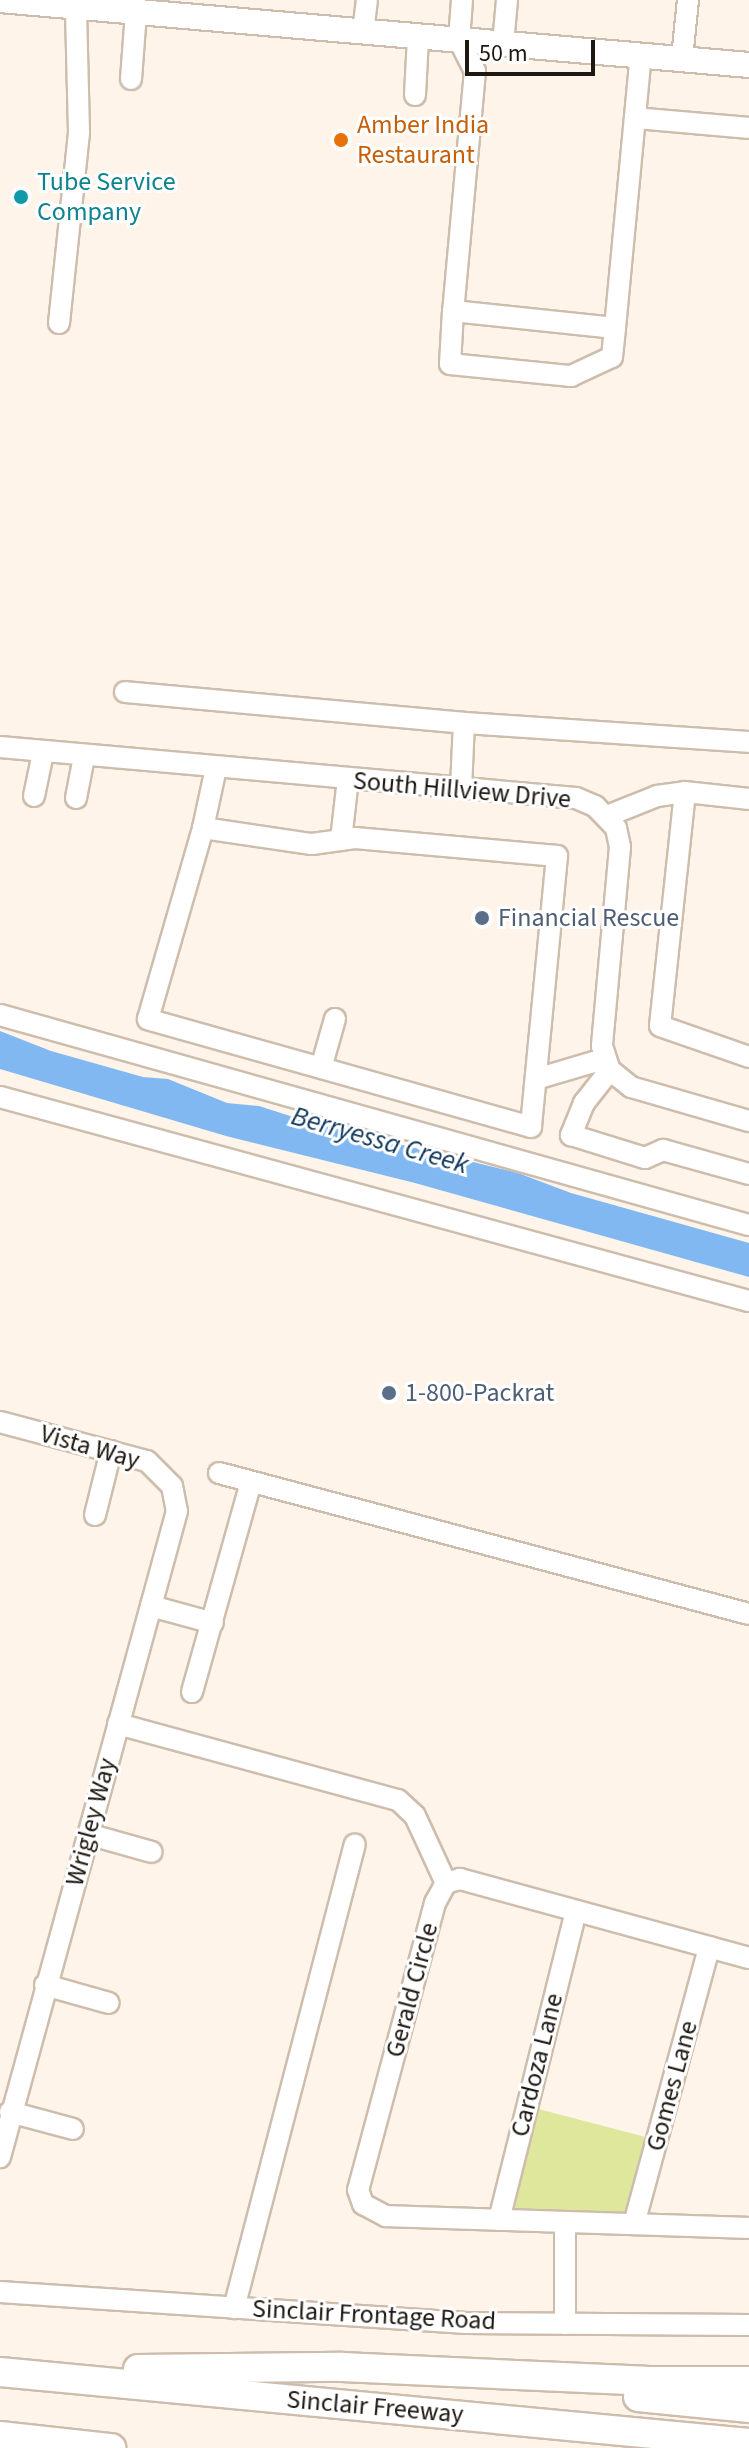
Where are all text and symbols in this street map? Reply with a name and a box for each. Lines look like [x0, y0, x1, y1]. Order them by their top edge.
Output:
scale bar [469, 24, 599, 74]
text: 50 m [479, 36, 528, 71]
place label: Amber India Restaurant [357, 109, 489, 170]
marker: Amber India Restaurant [332, 131, 350, 149]
place label: Tube Service Company [37, 166, 176, 228]
marker: Tube Service Company [12, 188, 30, 206]
street label: South Hillview Drive [352, 765, 572, 815]
place label: Financial Rescue [498, 902, 679, 934]
marker: Financial Rescue [473, 909, 491, 927]
water label: Berryessa Creek [288, 1099, 472, 1181]
place label: 1-800-Packrat [405, 1377, 554, 1409]
marker: 1-800-Packrat [380, 1384, 398, 1402]
street label: Vista Way [37, 1418, 143, 1476]
street label: Wrigley Way [59, 1755, 123, 1889]
street label: Gerald Circle [379, 1919, 445, 2061]
street label: Cardoza Lane [504, 1990, 570, 2140]
street label: Gomes Lane [640, 2017, 704, 2155]
street label: Sinclair Frontage Road [251, 2293, 497, 2337]
street label: Sinclair Freeway [285, 2384, 465, 2430]

